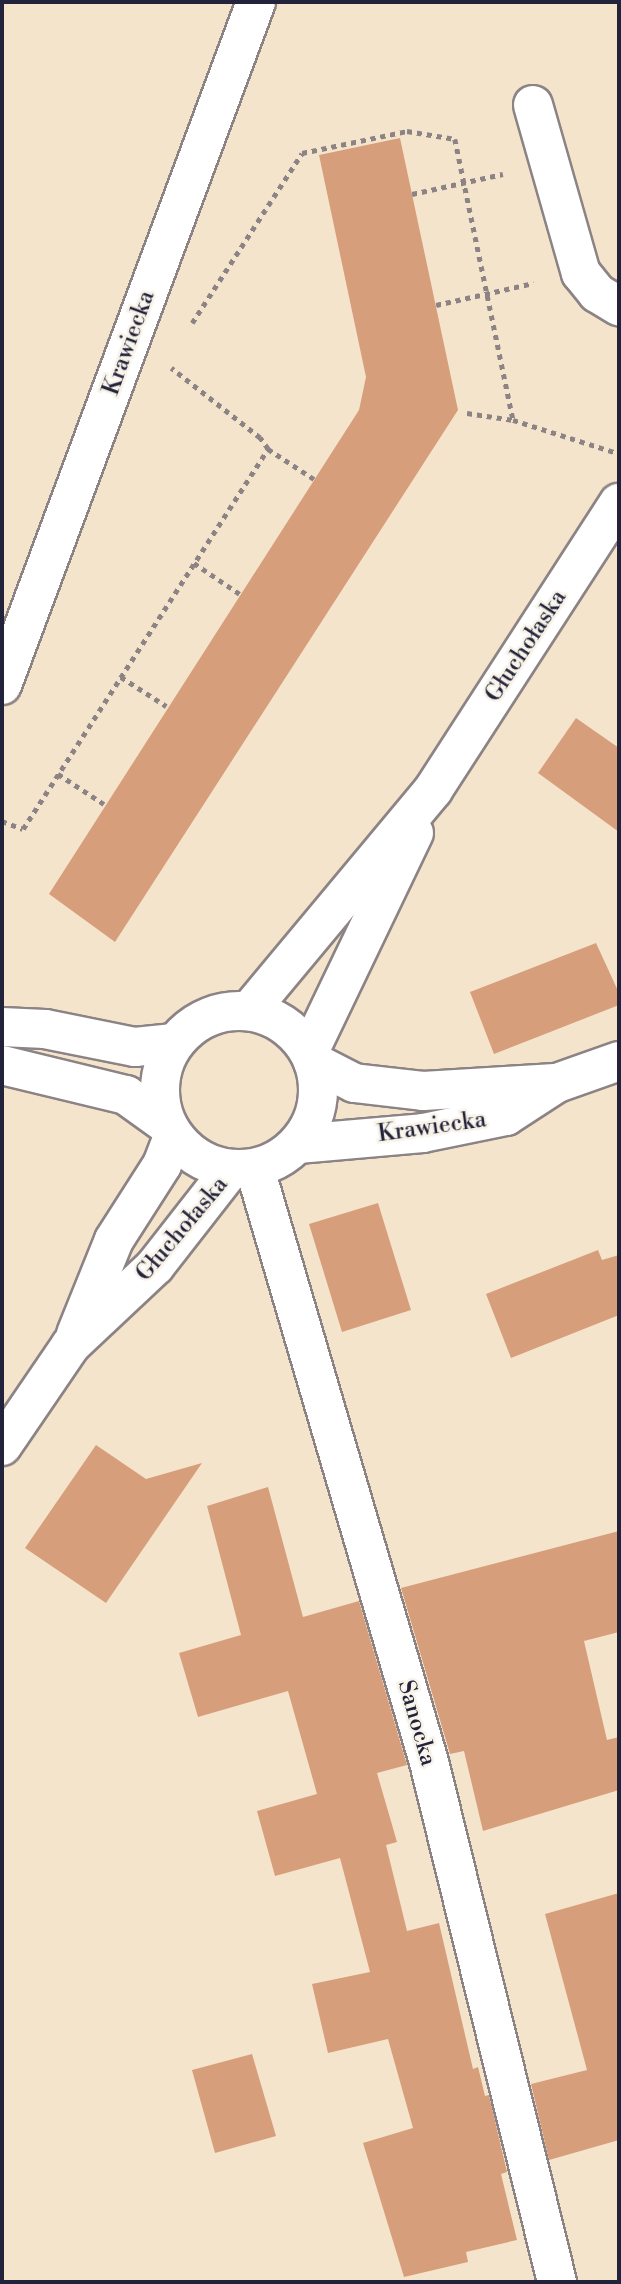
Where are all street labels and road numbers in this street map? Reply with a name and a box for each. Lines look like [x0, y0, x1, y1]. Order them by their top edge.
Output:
street label: Krawiecka [97, 287, 161, 399]
street label: Głuchołaska [480, 585, 572, 707]
street label: Krawiecka [376, 1106, 488, 1148]
street label: Głuchołaska [130, 1171, 234, 1287]
street label: Sanocka [392, 1677, 442, 1769]

